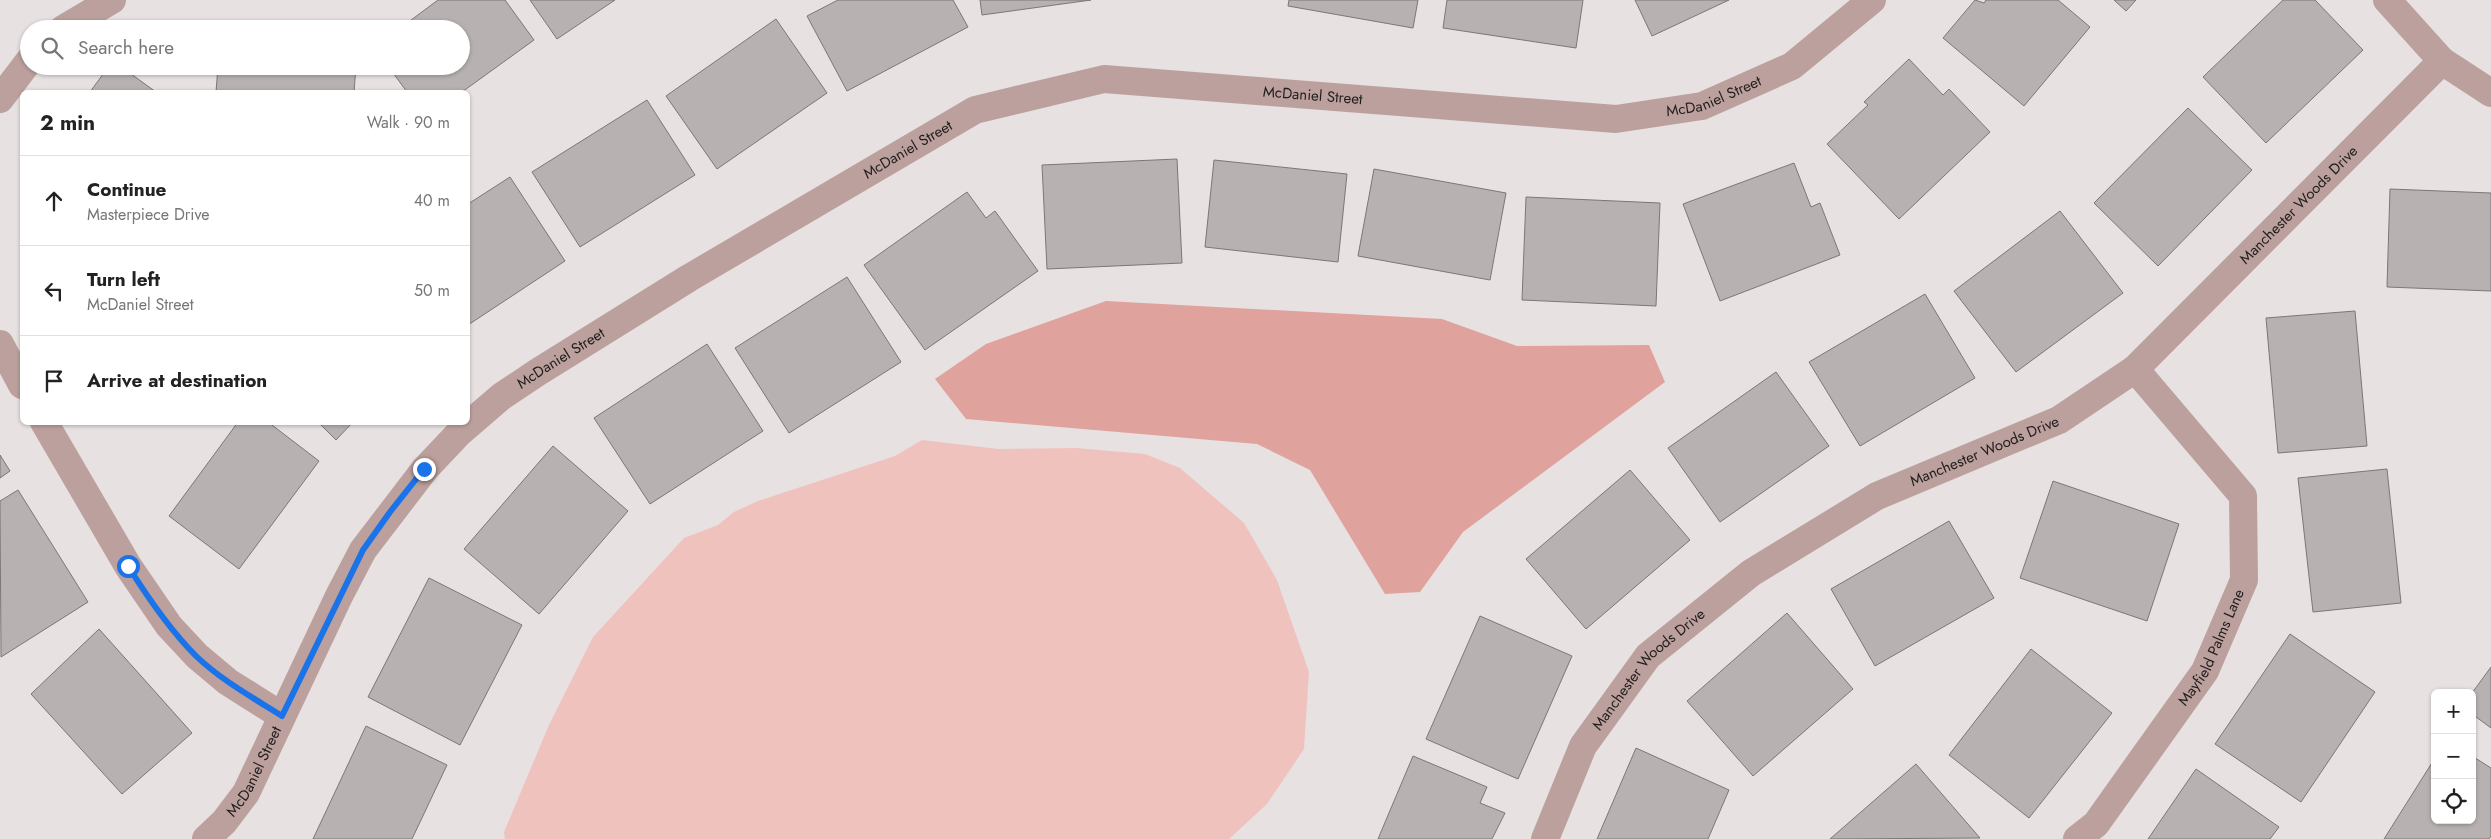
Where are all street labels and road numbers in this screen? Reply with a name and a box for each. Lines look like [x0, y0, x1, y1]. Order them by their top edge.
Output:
street label: McDaniel Street [1665, 70, 1765, 122]
street label: McDaniel Street [1262, 80, 1364, 110]
street label: McDaniel Street [859, 114, 957, 184]
street label: Manchester Woods Drive [2234, 140, 2363, 269]
street label: McDaniel Street [512, 322, 609, 394]
street label: Manchester Woods Drive [1907, 410, 2063, 492]
street label: Mayfield Palms Lane [2173, 585, 2250, 710]
street label: Manchester Woods Drive [1587, 603, 1710, 735]
street label: McDaniel Street [221, 722, 287, 821]

